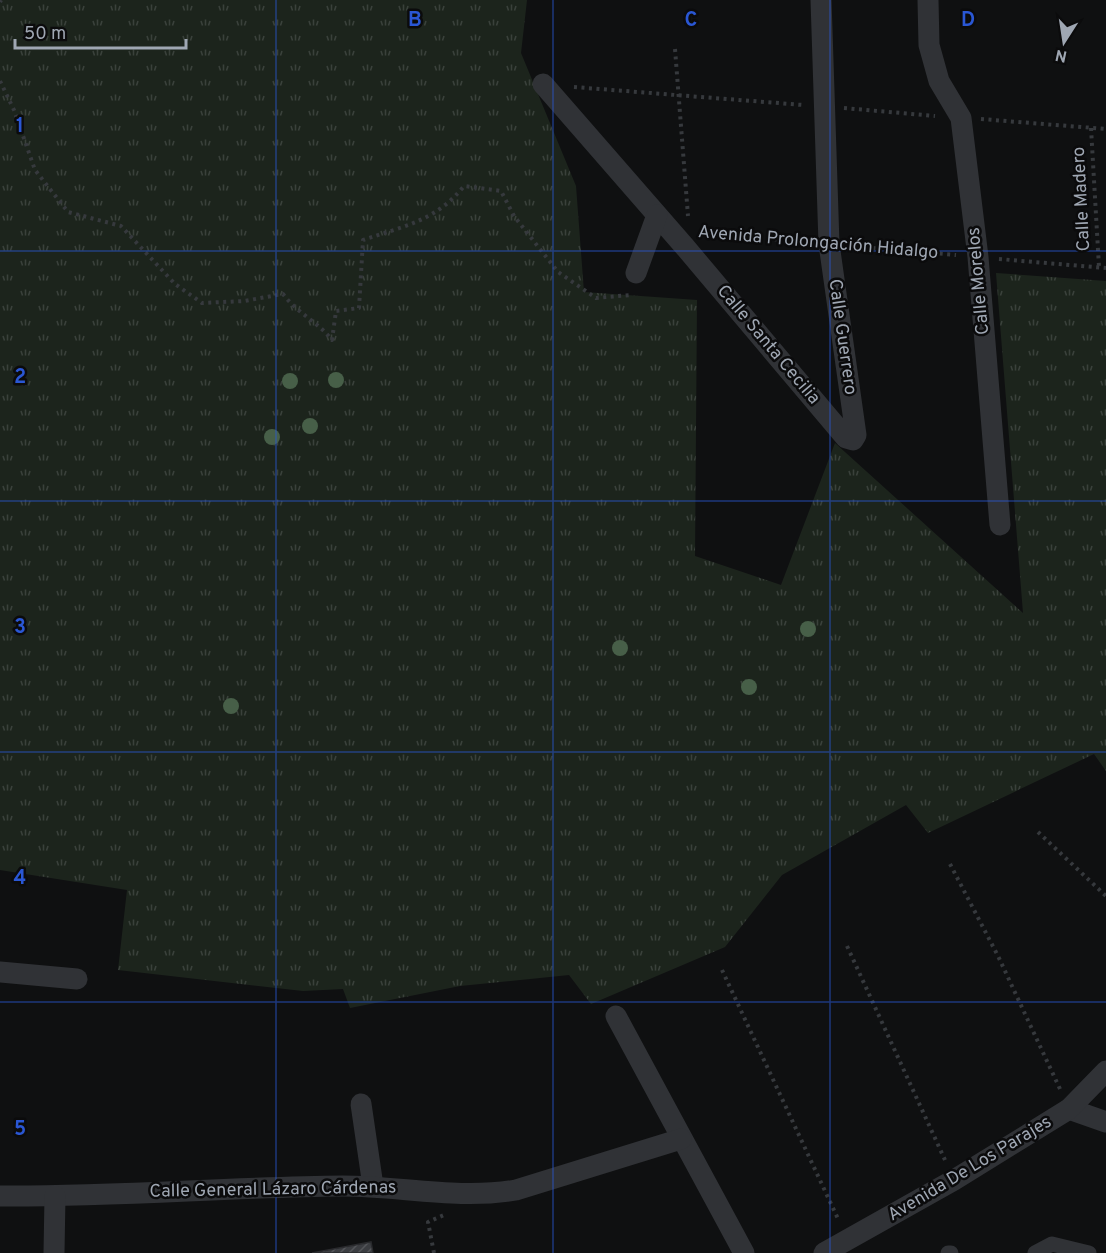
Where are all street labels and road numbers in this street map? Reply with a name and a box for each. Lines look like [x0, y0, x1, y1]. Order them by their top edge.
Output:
street label: Calle Madero [1068, 146, 1096, 252]
street label: Avenida Prolongación Hidalgo [697, 221, 939, 265]
street label: Calle Morelos [963, 226, 995, 336]
street label: Calle Guerrero [822, 278, 862, 396]
street label: Calle Santa Cecilia [711, 280, 825, 410]
street label: Avenida De Los Parajes [884, 1111, 1056, 1227]
street label: Calle General Lázaro Cárdenas [149, 1176, 397, 1204]

